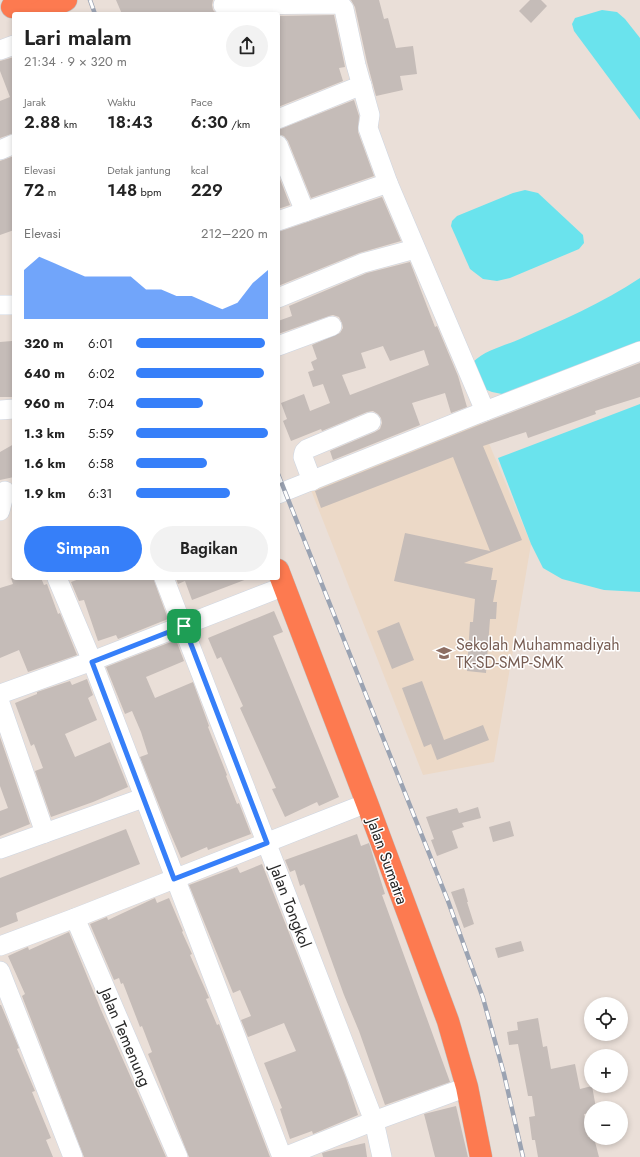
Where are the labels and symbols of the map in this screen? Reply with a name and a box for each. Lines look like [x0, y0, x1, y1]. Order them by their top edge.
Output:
pin [167, 609, 201, 643]
place label: Sekolah Muhammadiyah TK-SD-SMP-SMK [456, 633, 620, 674]
school or university icon: Sekolah Muhammadiyah TK-SD-SMP-SMK [435, 644, 453, 662]
street label: Jalan Sumatra [361, 813, 414, 908]
street label: Jalan Tongkol [263, 859, 317, 951]
street label: Jalan Temenung [94, 982, 157, 1090]

